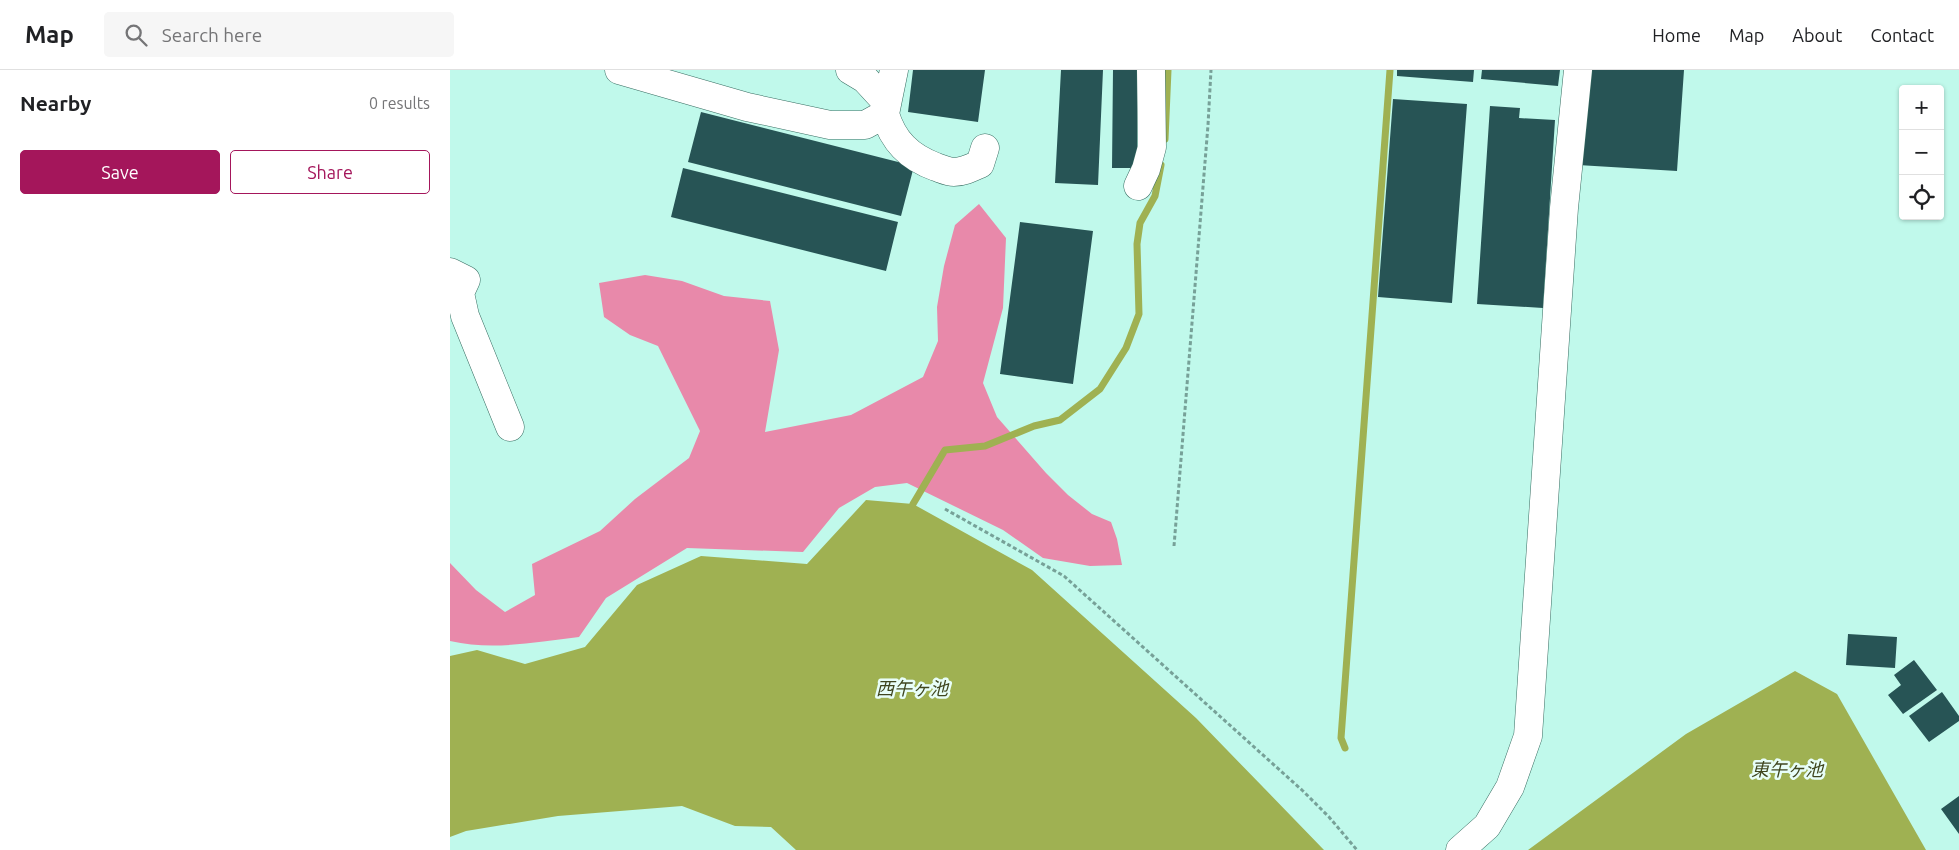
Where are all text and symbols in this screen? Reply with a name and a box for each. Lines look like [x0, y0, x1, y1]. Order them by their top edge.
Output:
search box [104, 12, 454, 57]
text: Map [25, 21, 74, 48]
icon: search [122, 21, 150, 49]
text: Search here [162, 24, 262, 46]
text: Home [1652, 25, 1701, 45]
text: Map [1729, 25, 1764, 45]
text: About [1792, 25, 1842, 45]
text: Contact [1870, 25, 1934, 45]
map controls [1899, 85, 1944, 220]
button: + [1899, 85, 1944, 130]
text: Nearby [20, 91, 91, 115]
text: 0 results [369, 94, 430, 112]
button: − [1899, 130, 1944, 175]
button: Save [20, 150, 220, 194]
button: Share [230, 150, 430, 194]
button: locate [1899, 175, 1944, 220]
water label: 西午ヶ池 [876, 678, 950, 698]
water label: 東午ヶ池 [1751, 759, 1825, 779]

